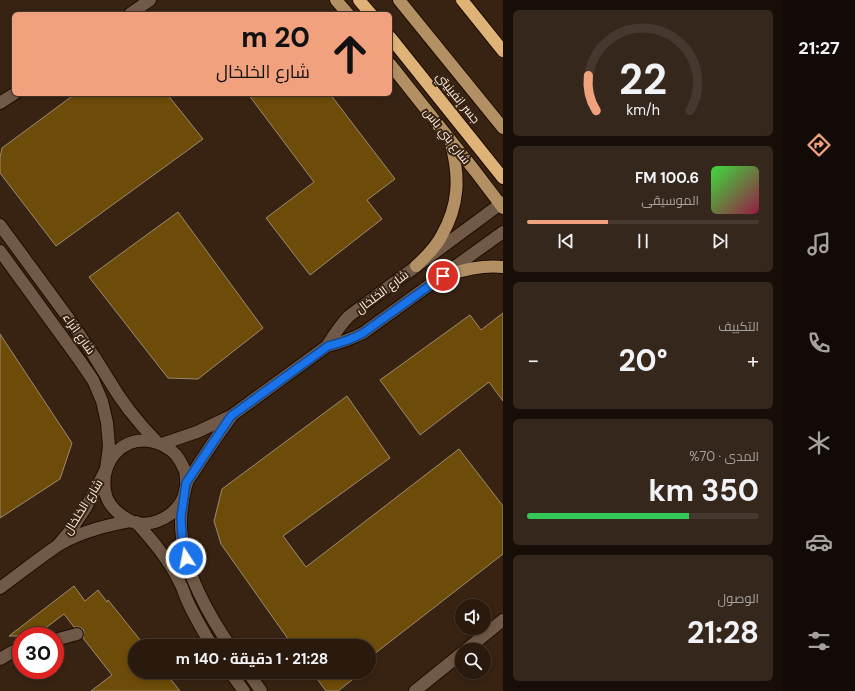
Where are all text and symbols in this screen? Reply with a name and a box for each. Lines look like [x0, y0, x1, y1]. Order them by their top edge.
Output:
text: 20 m [241, 19, 310, 56]
icon: ahead [324, 28, 376, 80]
text: 21:27 [798, 36, 840, 60]
text: 22 [619, 53, 667, 107]
text: شارع الخلخال [216, 60, 310, 84]
street label: جسر إنفينيتي [431, 69, 484, 128]
text: km/h [626, 101, 660, 119]
street label: شارع بني ياس [418, 104, 474, 169]
icon: directions [805, 131, 833, 159]
text: 100.6 FM [635, 168, 699, 188]
text: الموسيقى [641, 192, 699, 209]
icon: previous [555, 230, 577, 252]
icon: pause [632, 230, 654, 252]
icon: next [709, 230, 731, 252]
icon: music [805, 230, 833, 258]
pin [426, 259, 460, 293]
icon: arrive [432, 265, 454, 287]
street label: شارع الخلخال [352, 267, 412, 317]
street label: شارع اثراء [59, 310, 99, 358]
text: التكييف [718, 318, 759, 335]
icon: phone [805, 329, 833, 357]
text: 20° [618, 341, 668, 380]
text: − [527, 346, 539, 375]
text: + [747, 346, 759, 375]
icon: climate [805, 429, 833, 457]
text: المدى · 70% [689, 448, 759, 465]
text: 350 km [648, 471, 759, 510]
street label: شارع الخلخال [60, 476, 106, 538]
icon: car [805, 528, 833, 556]
position arrow [165, 537, 207, 579]
text: الوصول [718, 590, 759, 607]
map controls [455, 599, 491, 679]
button: sound [455, 599, 491, 635]
text: 21:28 [687, 613, 759, 652]
speed limit sign: 30 [12, 627, 64, 679]
icon: filters [805, 627, 833, 655]
button: search [455, 643, 491, 679]
text: 21:28 · 1 دقيقة · 140 m [176, 649, 328, 669]

